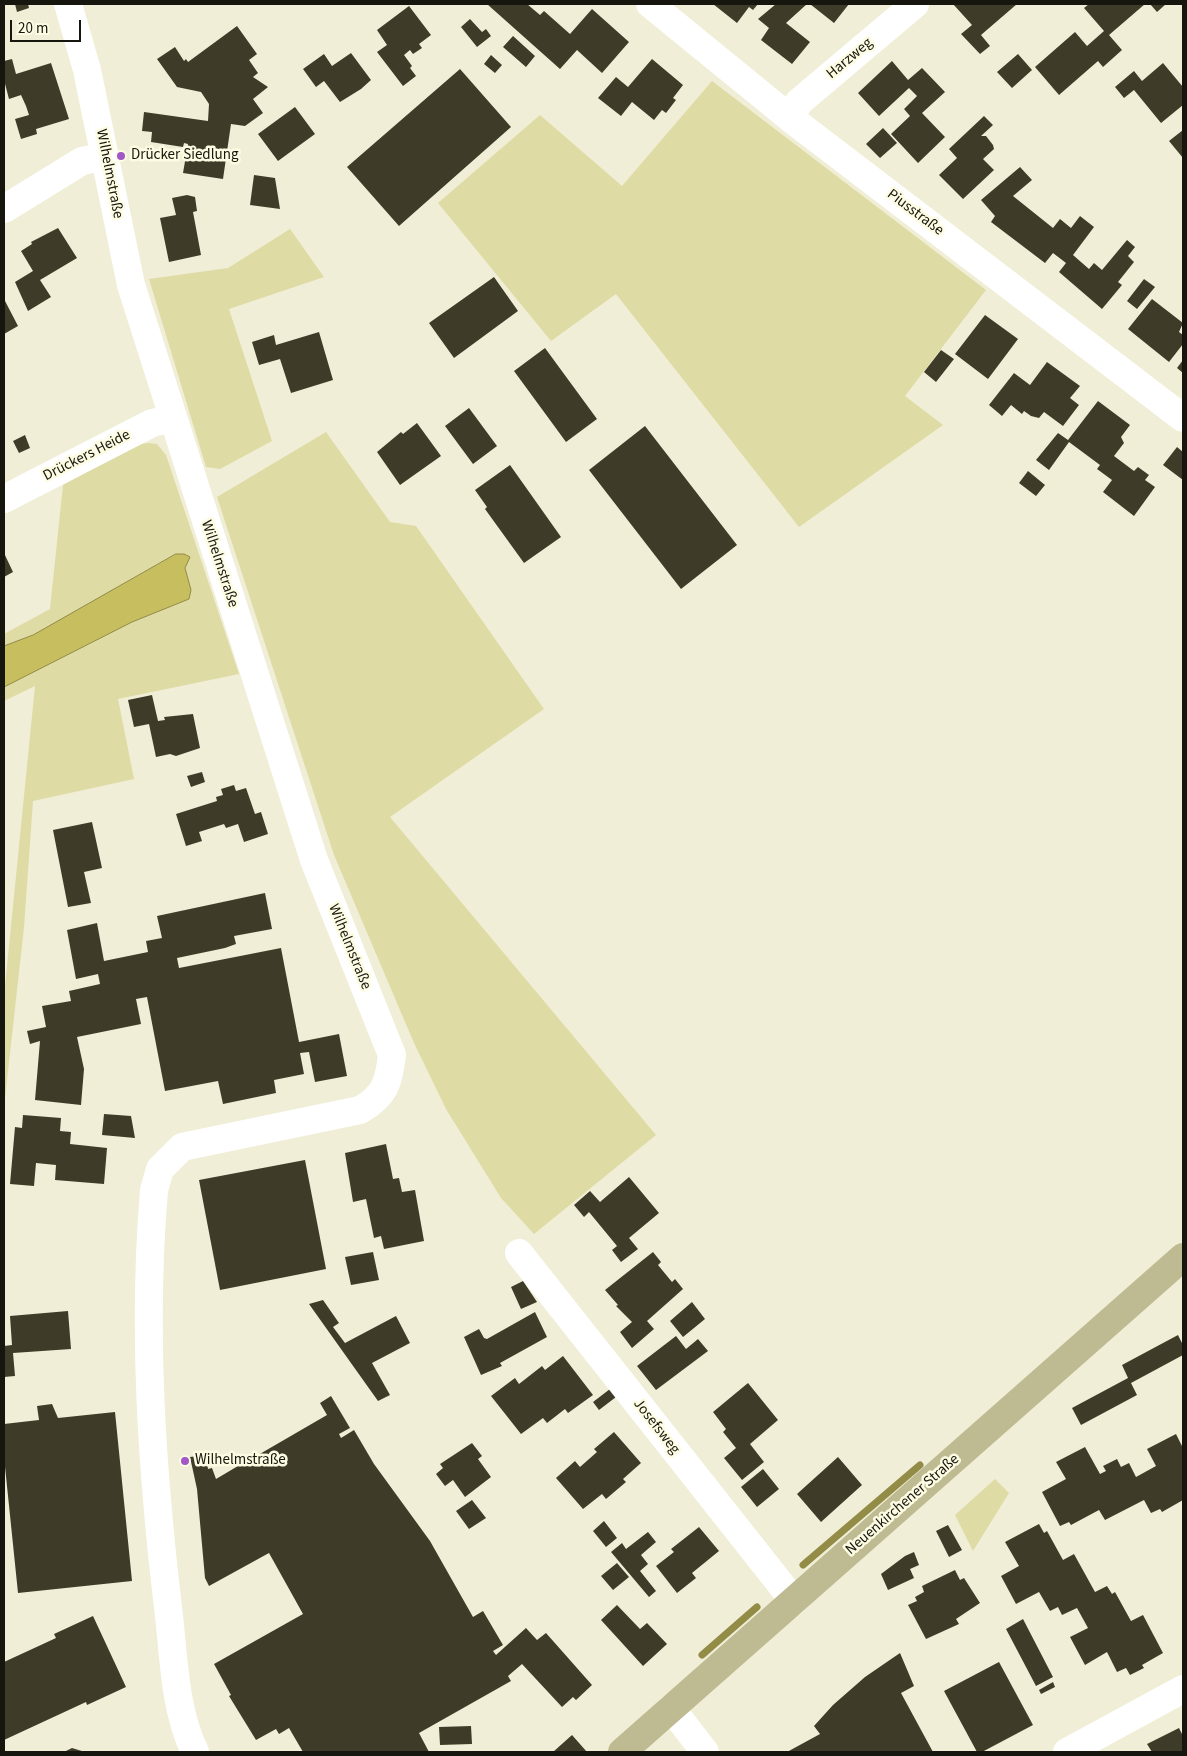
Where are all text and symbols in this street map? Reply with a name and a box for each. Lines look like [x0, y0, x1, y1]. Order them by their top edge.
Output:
scale bar [12, 10, 84, 42]
text: 20 m [18, 18, 48, 39]
street label: Harzweg [823, 35, 877, 83]
street label: Wilhelmstraße [92, 128, 126, 220]
place label: Drücker Siedlung [131, 147, 238, 165]
marker: Drücker Siedlung [115, 150, 127, 162]
street label: Piusstraße [883, 186, 947, 240]
street label: Drückers Heide [41, 426, 133, 486]
street label: Wilhelmstraße [196, 518, 242, 610]
street label: Wilhelmstraße [324, 902, 374, 992]
street label: Josefsweg [629, 1396, 683, 1458]
street label: Neuenkirchener Straße [843, 1451, 963, 1559]
place label: Wilhelmstraße [195, 1452, 286, 1470]
marker: Wilhelmstraße [179, 1455, 191, 1467]

